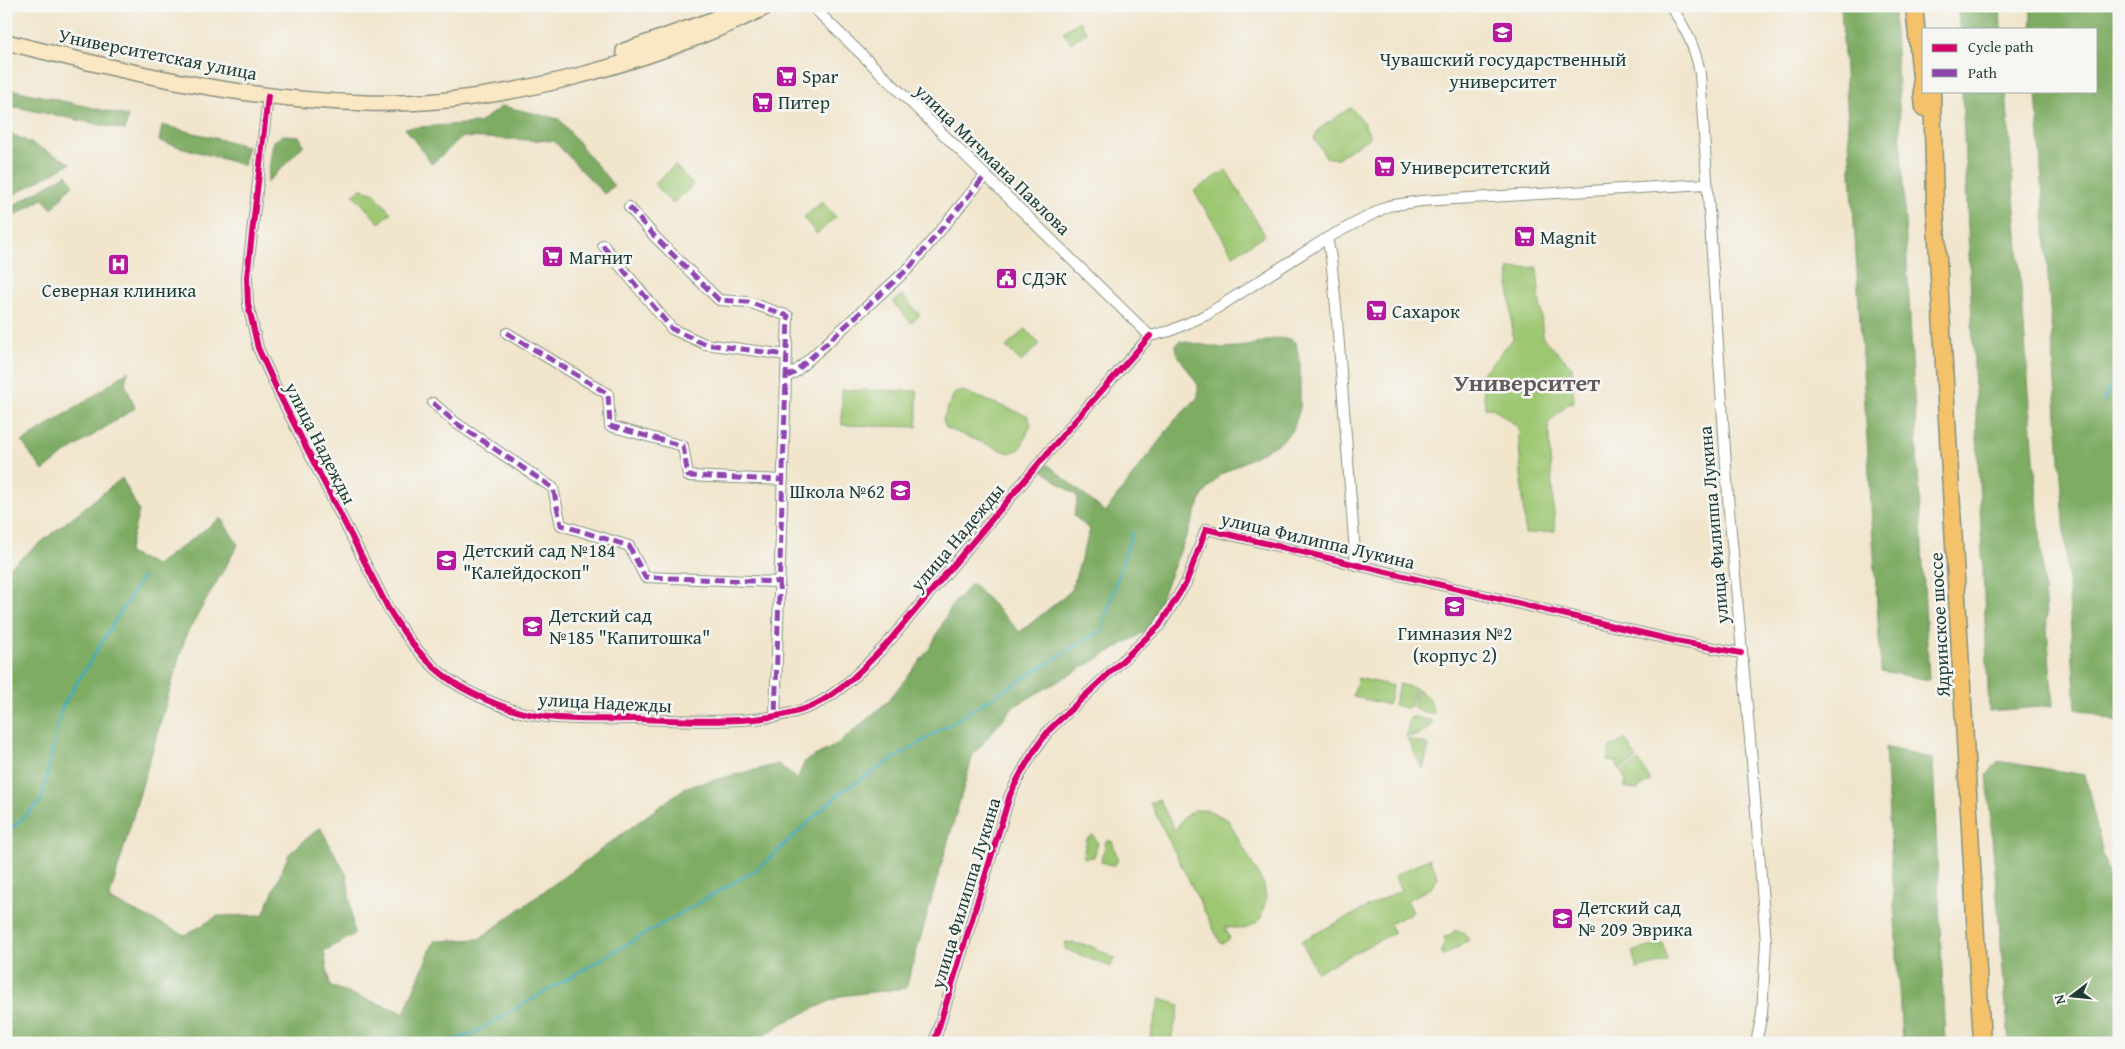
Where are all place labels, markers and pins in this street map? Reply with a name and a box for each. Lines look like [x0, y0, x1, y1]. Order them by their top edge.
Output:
school or university icon: Чувашский государственный университет [1491, 21, 1515, 45]
place label: Чувашский государственный университет [1379, 45, 1627, 95]
place label: Spar [802, 62, 839, 90]
supermarket icon: Spar [774, 64, 798, 88]
place label: Питер [778, 88, 830, 116]
supermarket icon: Питер [750, 90, 774, 114]
place label: Университетский [1400, 153, 1550, 181]
supermarket icon: Университетский [1372, 155, 1396, 179]
place label: Magnit [1540, 223, 1597, 251]
supermarket icon: Magnit [1512, 225, 1536, 249]
place label: Магнит [569, 243, 633, 271]
supermarket icon: Магнит [541, 245, 565, 269]
hospital icon: Северная клиника [107, 252, 131, 276]
place label: СДЭК [1022, 264, 1067, 292]
public building icon: СДЭК [994, 266, 1018, 290]
place label: Северная клиника [42, 276, 196, 304]
place label: Сахарок [1392, 297, 1460, 325]
supermarket icon: Сахарок [1364, 299, 1388, 323]
place label: Школа №62 [790, 477, 885, 505]
school or university icon: Школа №62 [889, 479, 913, 503]
place label: Детский сад №184 "Калейдоскоп" [462, 536, 616, 586]
school or university icon: Детский сад №184 "Калейдоскоп" [435, 549, 459, 573]
school or university icon: Гимназия №2 (корпус 2) [1443, 595, 1467, 619]
place label: Детский сад №185 "Капитошка" [548, 601, 710, 651]
school or university icon: Детский сад №185 "Капитошка" [521, 614, 545, 638]
place label: Гимназия №2 (корпус 2) [1398, 619, 1512, 669]
place label: Детский сад № 209 Эврика [1577, 893, 1692, 943]
school or university icon: Детский сад № 209 Эврика [1550, 906, 1574, 930]

